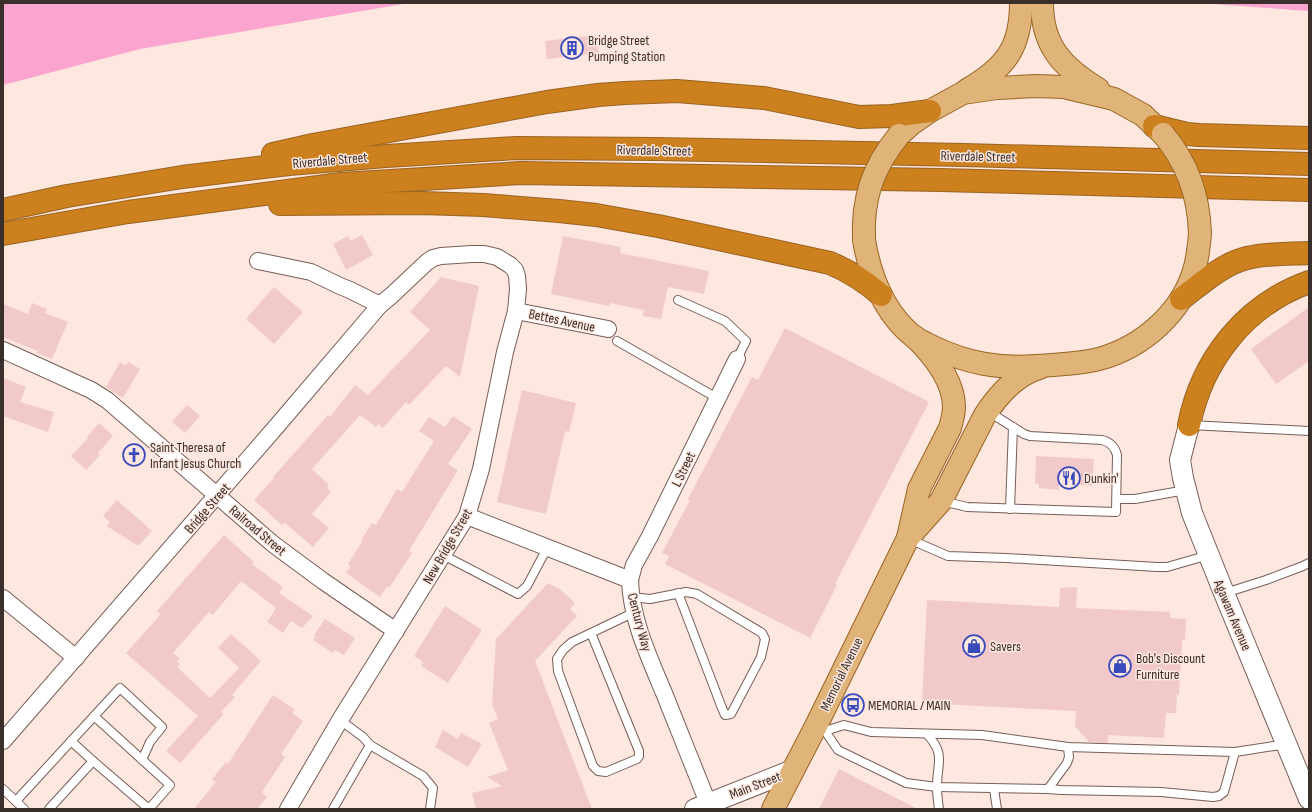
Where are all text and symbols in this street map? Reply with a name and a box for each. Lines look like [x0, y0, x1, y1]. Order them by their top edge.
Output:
place label: Bridge Street Pumping Station [588, 32, 665, 65]
building icon: Bridge Street Pumping Station [559, 35, 585, 61]
street label: Riverdale Street [616, 141, 692, 160]
street label: Riverdale Street [940, 147, 1016, 166]
street label: Riverdale Street [292, 149, 368, 172]
street label: Bettes Avenue [527, 305, 597, 336]
place label: Saint Theresa of Infant Jesus Church [150, 439, 241, 472]
church icon: Saint Theresa of Infant Jesus Church [121, 442, 147, 468]
street label: L Street [668, 449, 699, 490]
restaurant icon: Dunkin' [1056, 465, 1082, 491]
place label: Dunkin' [1084, 470, 1118, 487]
street label: Bridge Street [181, 479, 234, 537]
street label: Railroad Street [226, 502, 290, 559]
street label: New Bridge Street [419, 505, 476, 587]
street label: Agawam Avenue [1210, 576, 1255, 653]
street label: Century Way [624, 591, 656, 654]
shop icon: Savers [961, 633, 987, 659]
street label: Memorial Avenue [816, 635, 867, 714]
place label: Savers [990, 638, 1021, 655]
place label: Bob's Discount Furniture [1136, 650, 1205, 683]
shop icon: Bob's Discount Furniture [1107, 653, 1133, 679]
bus stop icon: MEMORIAL / MAIN [840, 692, 866, 718]
place label: MEMORIAL / MAIN [868, 697, 951, 714]
street label: Main Street [727, 768, 783, 803]

